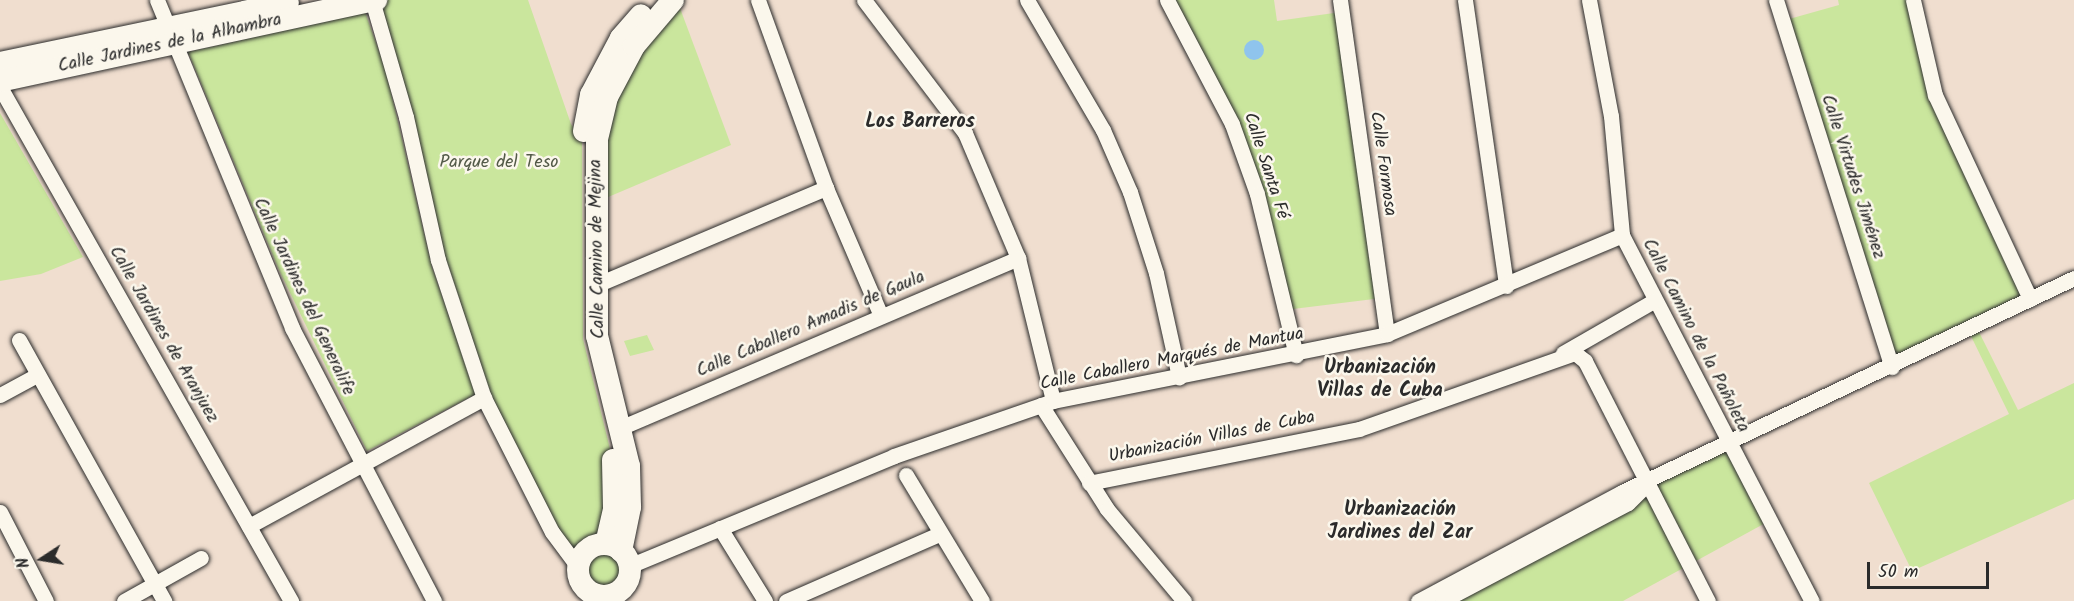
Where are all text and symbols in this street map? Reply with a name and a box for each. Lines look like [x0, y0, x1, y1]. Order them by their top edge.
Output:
street label: Calle Jardines de la Alhambra [56, 10, 284, 78]
street label: Calle Virtudes Jiménez [1815, 92, 1889, 262]
district label: Los Barreros [865, 110, 975, 134]
street label: Calle Santa Fé [1238, 110, 1292, 222]
street label: Calle Formosa [1364, 110, 1400, 218]
park label: Parque del Teso [440, 152, 558, 174]
street label: Calle Camino de Mejina [586, 159, 610, 339]
street label: Calle Jardines del Generalife [248, 195, 358, 399]
street label: Calle Camino de la Pañoleta [1637, 236, 1753, 436]
street label: Calle Jardines de Aranjuez [104, 243, 222, 427]
street label: Calle Caballero Amadis de Gaula [694, 267, 928, 383]
street label: Calle Caballero Marqués de Mantua [1038, 324, 1306, 396]
district label: Urbanización Villas de Cuba [1317, 357, 1443, 404]
street label: Urbanización Villas de Cuba [1107, 407, 1317, 469]
district label: Urbanización Jardines del Zar [1328, 498, 1472, 545]
north arrow [12, 529, 72, 589]
scale bar [1870, 550, 1992, 588]
text: N [11, 555, 37, 570]
text: 50 m [1878, 558, 1918, 587]

